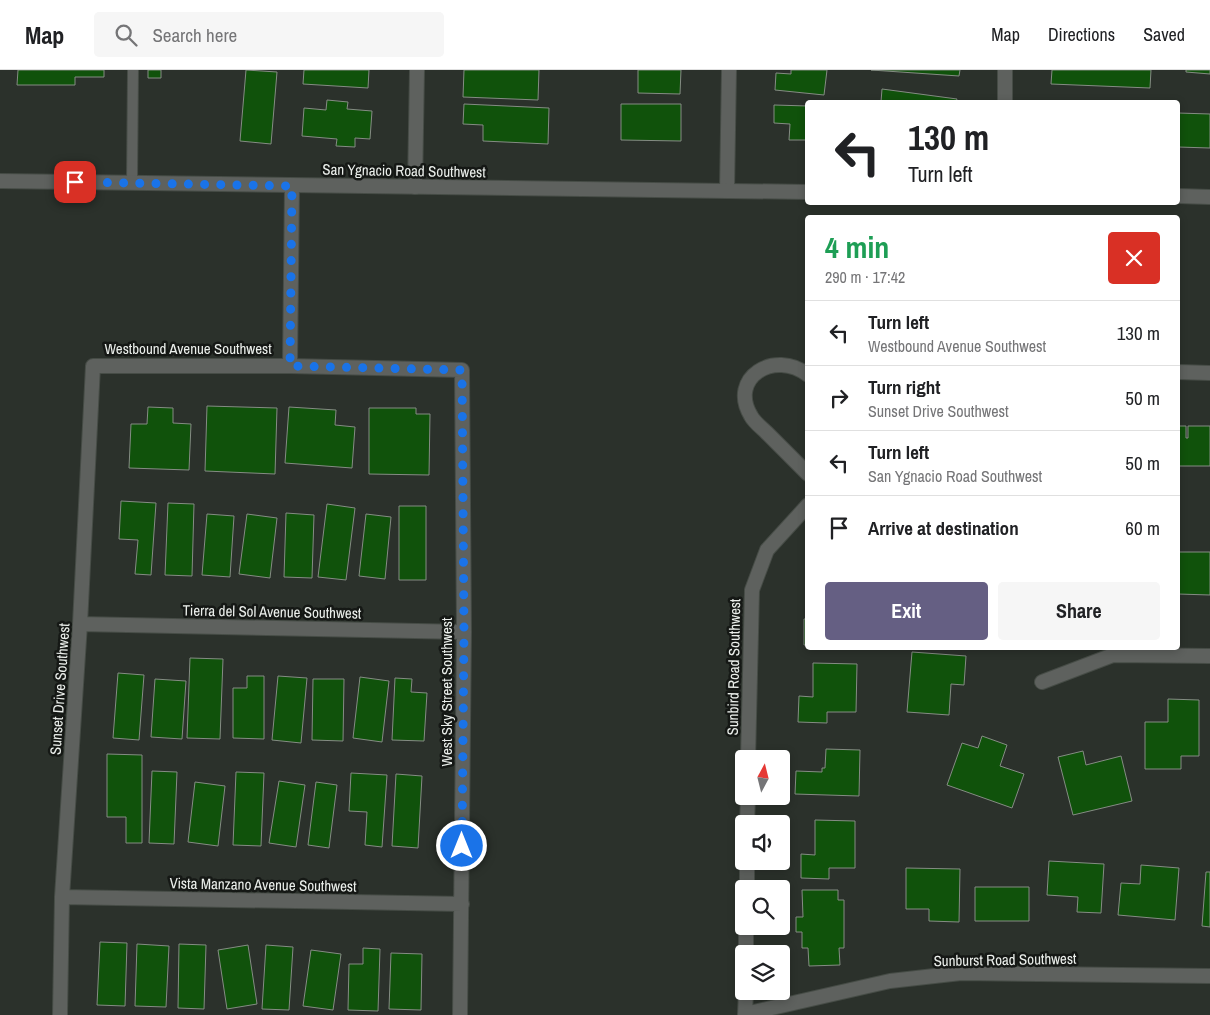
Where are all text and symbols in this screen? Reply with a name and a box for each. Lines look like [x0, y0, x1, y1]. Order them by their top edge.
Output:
search box [94, 12, 444, 57]
text: Map [25, 19, 64, 51]
icon: search [112, 21, 140, 49]
text: Search here [152, 22, 237, 48]
text: Map [991, 22, 1020, 47]
text: Directions [1048, 22, 1115, 47]
text: Saved [1143, 22, 1185, 47]
text: 130 m [908, 114, 989, 161]
icon: left [825, 120, 890, 185]
street label: San Ygnacio Road Southwest [322, 159, 486, 182]
text: Turn left [908, 159, 973, 189]
pin [54, 161, 96, 203]
icon: arrive [61, 168, 89, 196]
text: 4 min [825, 227, 889, 267]
button: close [1108, 232, 1160, 284]
text: 290 m · 17:42 [825, 266, 905, 288]
text: Turn left [868, 309, 929, 335]
icon: left [825, 319, 853, 347]
text: 130 m [1117, 320, 1160, 346]
text: Westbound Avenue Southwest [868, 335, 1046, 357]
street label: Westbound Avenue Southwest [104, 338, 272, 359]
text: Turn right [868, 374, 940, 400]
icon: right [825, 384, 853, 412]
text: 50 m [1125, 385, 1160, 411]
text: Sunset Drive Southwest [868, 400, 1009, 422]
text: Turn left [868, 439, 929, 465]
icon: left [825, 449, 853, 477]
text: 50 m [1125, 450, 1160, 476]
text: San Ygnacio Road Southwest [868, 465, 1042, 487]
icon: arrive [825, 514, 853, 542]
text: Arrive at destination [868, 515, 1019, 541]
text: 60 m [1125, 515, 1160, 541]
button: Exit [825, 582, 988, 640]
button: Share [998, 582, 1160, 640]
street label: Sunbird Road Southwest [722, 598, 745, 736]
street label: Tierra del Sol Avenue Southwest [183, 599, 362, 624]
street label: West Sky Street Southwest [436, 617, 457, 766]
street label: Sunset Drive Southwest [44, 622, 75, 756]
north arrow [735, 750, 790, 805]
map controls [735, 750, 790, 1000]
button: sound [735, 815, 790, 870]
position arrow [435, 819, 487, 871]
street label: Vista Manzano Avenue Southwest [169, 872, 357, 897]
button: search [735, 880, 790, 935]
button: layers [735, 945, 790, 1000]
street label: Sunburst Road Southwest [933, 948, 1077, 971]

